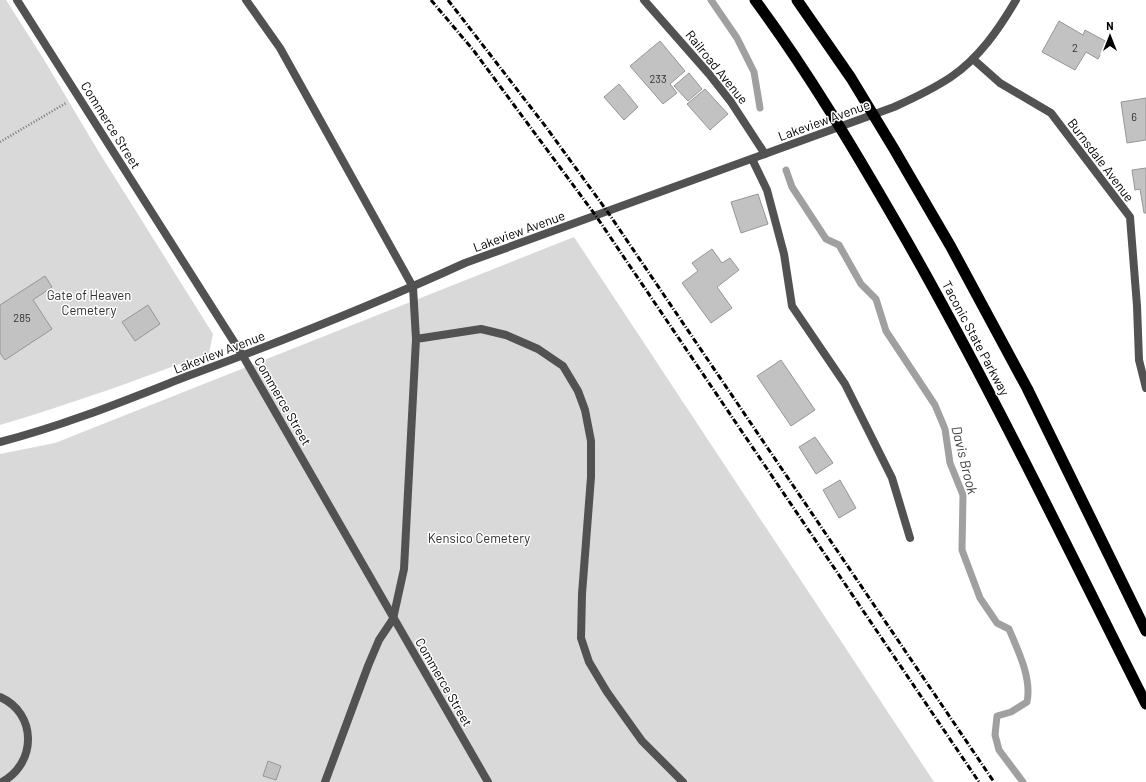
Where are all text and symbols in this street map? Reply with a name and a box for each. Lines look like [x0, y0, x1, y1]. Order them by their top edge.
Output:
north arrow [1090, 16, 1130, 56]
text: N [1106, 19, 1114, 32]
street label: Railroad Avenue [682, 27, 752, 107]
house number: 2 [1072, 41, 1078, 54]
house number: 233 [649, 72, 667, 85]
street label: Commerce Street [78, 78, 144, 172]
street label: Lakeview Avenue [776, 96, 872, 144]
house number: 6 [1131, 110, 1137, 123]
street label: Burnsdale Avenue [1064, 115, 1138, 205]
street label: Lakeview Avenue [471, 207, 567, 255]
street label: Taconic State Parkway [939, 278, 1013, 398]
park label: Gate of Heaven Cemetery [47, 287, 131, 318]
house number: 285 [13, 311, 31, 324]
street label: Lakeview Avenue [171, 327, 267, 377]
street label: Commerce Street [251, 354, 315, 448]
water label: Davis Brook [948, 424, 982, 496]
park label: Kensico Cemetery [428, 530, 530, 546]
street label: Commerce Street [412, 635, 476, 729]

